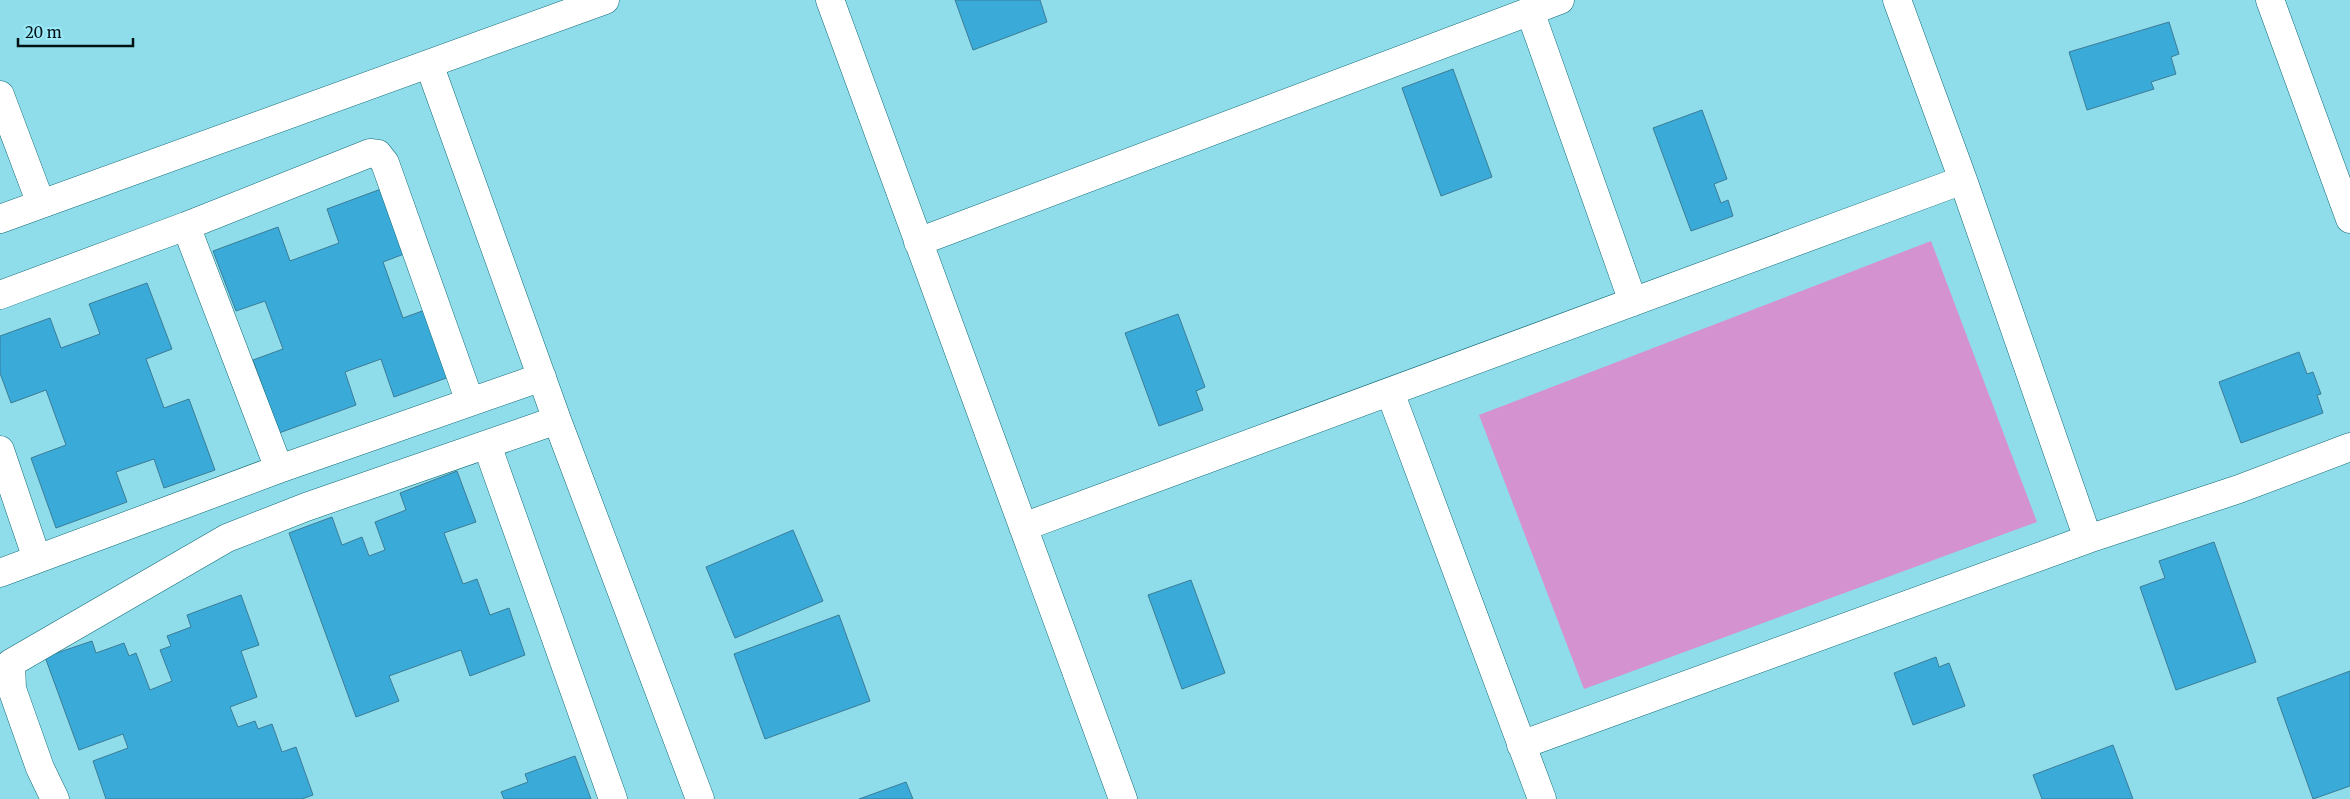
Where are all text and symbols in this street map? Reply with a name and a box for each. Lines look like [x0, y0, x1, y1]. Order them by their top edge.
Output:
scale bar [18, 15, 132, 47]
text: 20 m [25, 23, 62, 42]

